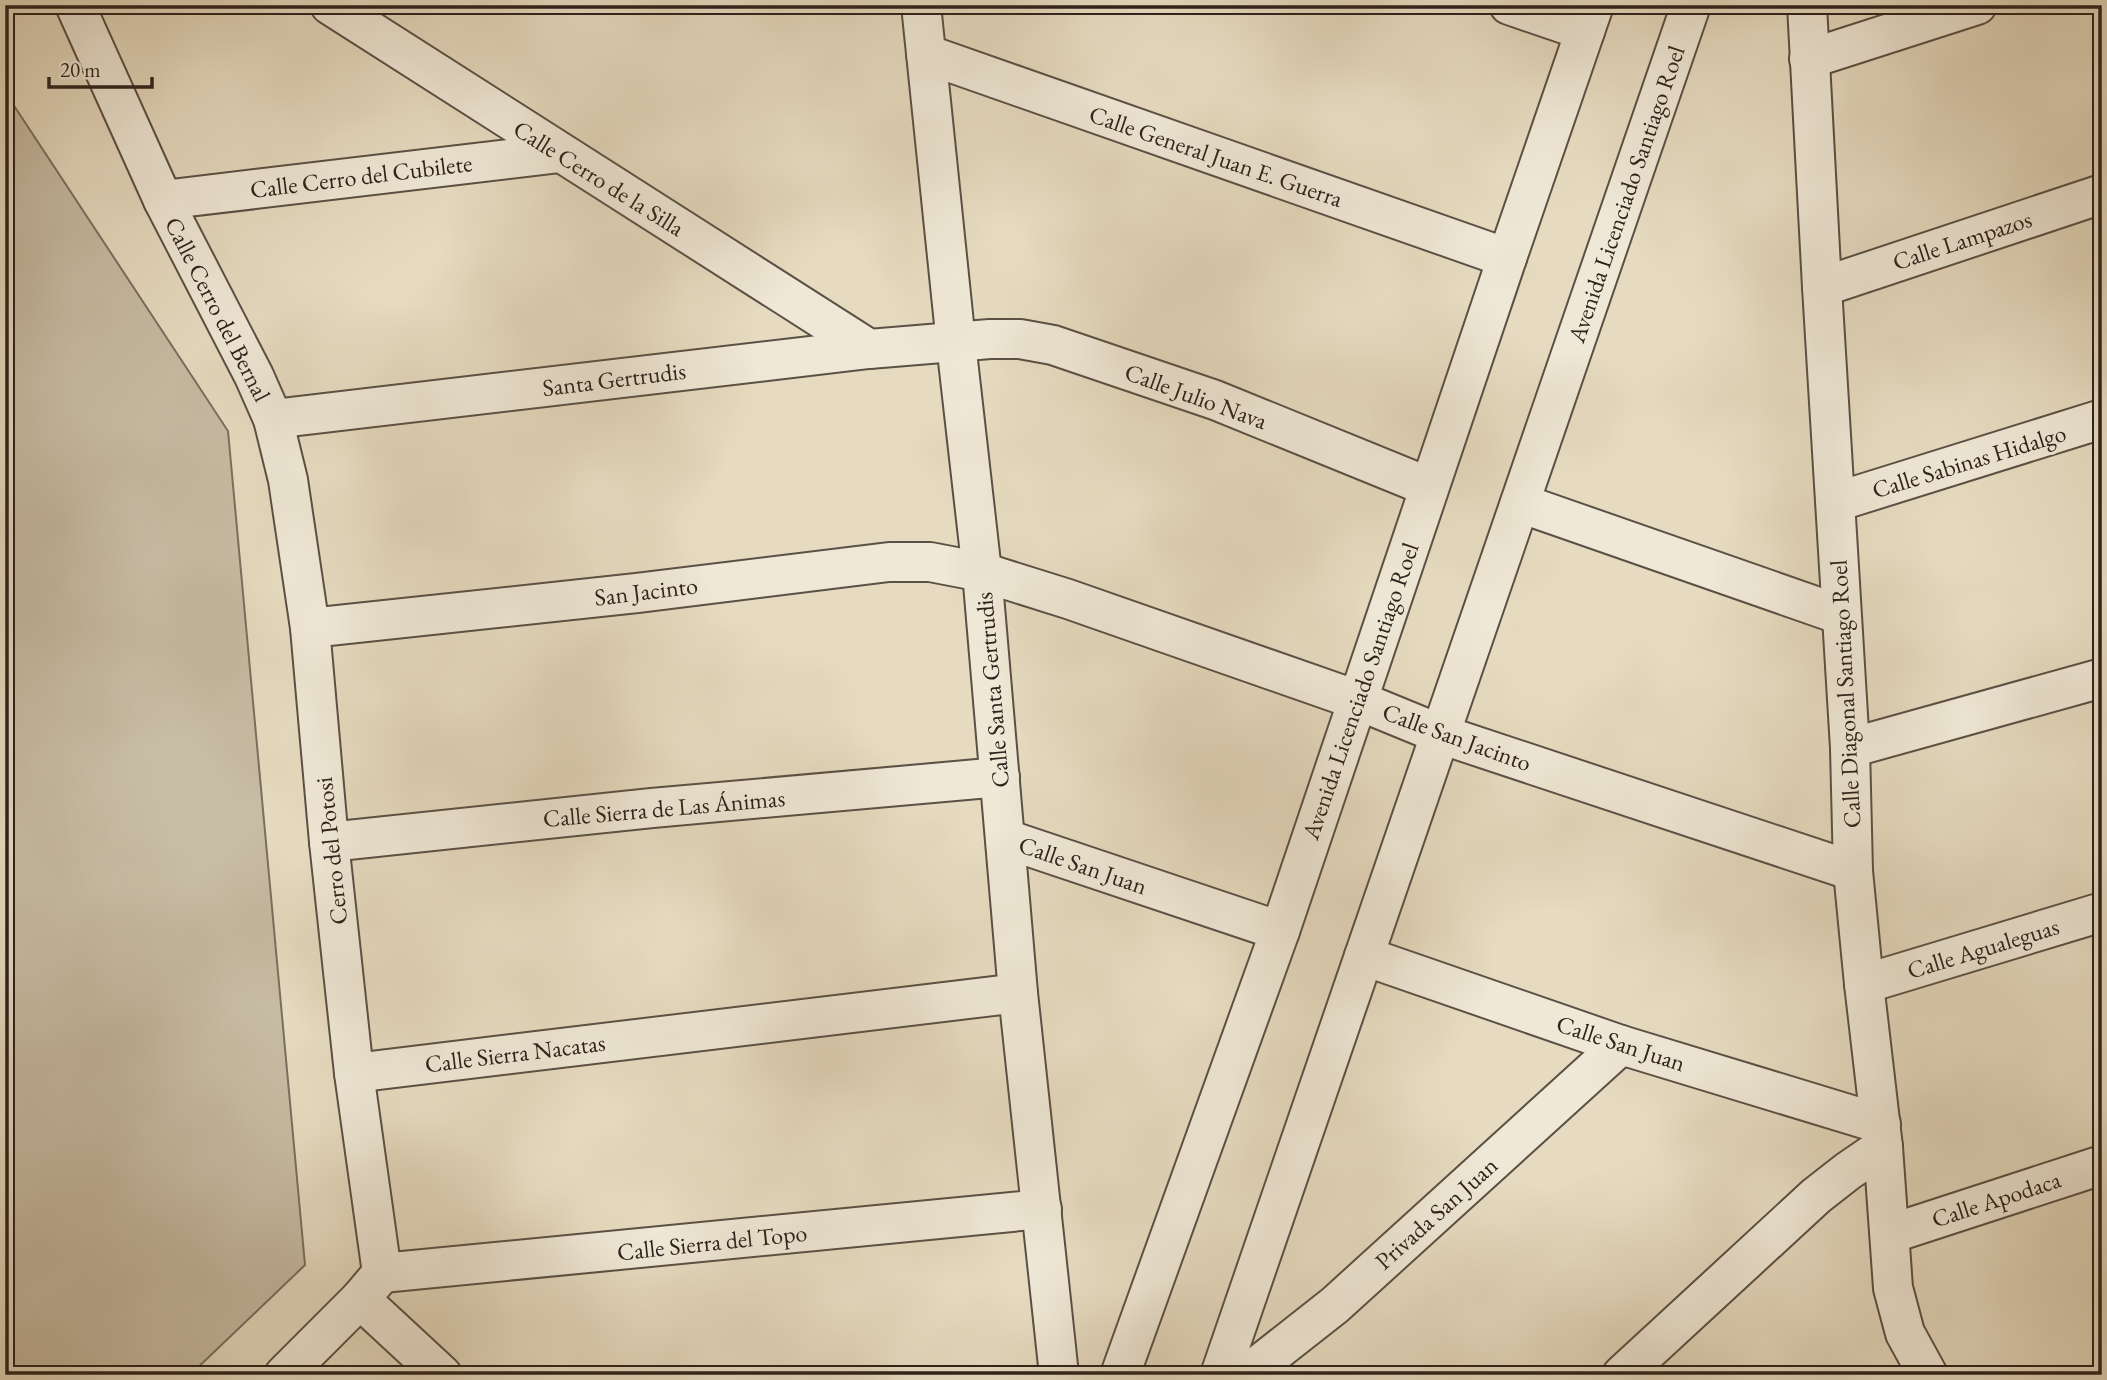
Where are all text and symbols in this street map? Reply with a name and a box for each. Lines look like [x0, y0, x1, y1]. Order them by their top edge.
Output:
street label: Avenida Licenciado Santiago Roel [1560, 41, 1692, 348]
scale bar [49, 46, 152, 90]
text: 20 m [60, 56, 101, 83]
street label: Calle General Juan E. Guerra [1085, 98, 1347, 214]
street label: Calle Cerro de la Silla [508, 113, 691, 243]
street label: Calle Cerro del Cubilete [248, 147, 474, 205]
street label: Calle Lampazos [1889, 203, 2035, 277]
street label: Calle Cerro del Bernal [158, 212, 278, 407]
street label: Santa Gertrudis [541, 355, 687, 403]
street label: Calle Julio Nava [1121, 356, 1272, 436]
street label: Calle Sabinas Hidalgo [1868, 417, 2070, 505]
street label: Avenida Licenciado Santiago Roel [1294, 538, 1426, 845]
street label: Calle Diagonal Santiago Roel [1822, 559, 1868, 829]
street label: San Jacinto [593, 569, 699, 613]
street label: Calle Santa Gertrudis [968, 591, 1016, 789]
street label: Calle San Jacinto [1378, 696, 1536, 778]
street label: Cerro del Potosi [308, 776, 354, 926]
street label: Calle Sierra de Las Ánimas [542, 782, 786, 834]
street label: Calle San Juan [1015, 829, 1151, 902]
street label: Calle Agualeguas [1903, 910, 2063, 986]
street label: Calle San Juan [1553, 1008, 1690, 1078]
street label: Calle Sierra Nacatas [423, 1027, 607, 1079]
street label: Privada San Juan [1368, 1150, 1504, 1276]
street label: Calle Apodaca [1928, 1163, 2065, 1234]
street label: Calle Sierra del Topo [615, 1217, 809, 1267]

